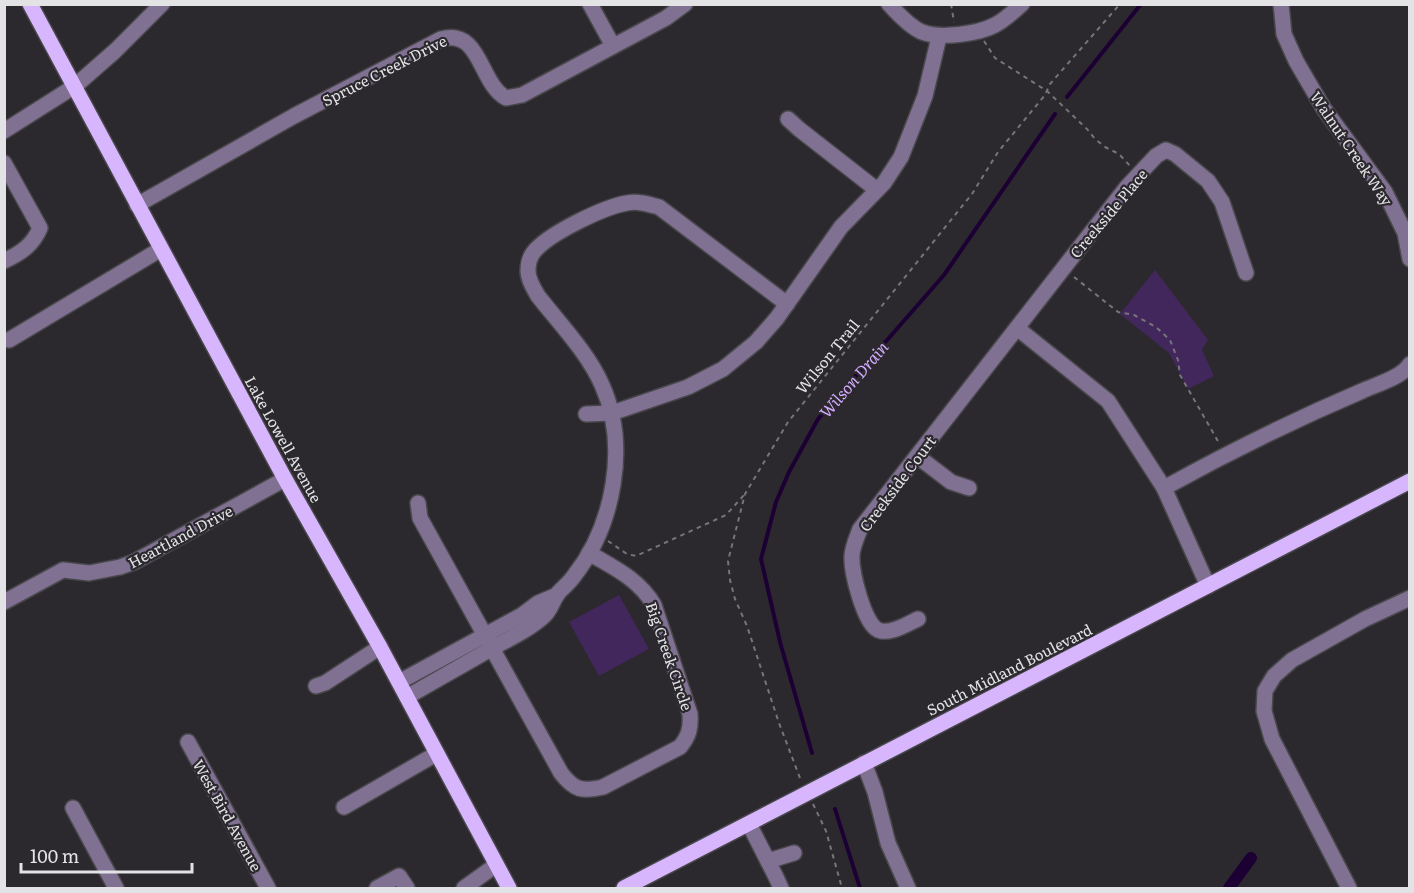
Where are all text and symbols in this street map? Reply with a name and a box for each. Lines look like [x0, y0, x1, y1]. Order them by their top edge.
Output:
street label: Spruce Creek Drive [318, 29, 451, 111]
street label: Walnut Creek Way [1305, 86, 1399, 210]
street label: Creekside Place [1064, 163, 1153, 263]
street label: Wilson Trail [790, 314, 864, 398]
water label: Wilson Drain [813, 335, 893, 423]
street label: Lake Lowell Avenue [240, 372, 328, 507]
street label: Creekside Court [853, 430, 941, 536]
street label: Heartland Drive [124, 499, 237, 573]
street label: Big Creek Circle [641, 599, 699, 714]
street label: South Midland Boulevard [922, 617, 1096, 721]
street label: West Bird Avenue [188, 755, 268, 875]
scale bar [21, 836, 192, 874]
text: 100 m [30, 842, 79, 869]

